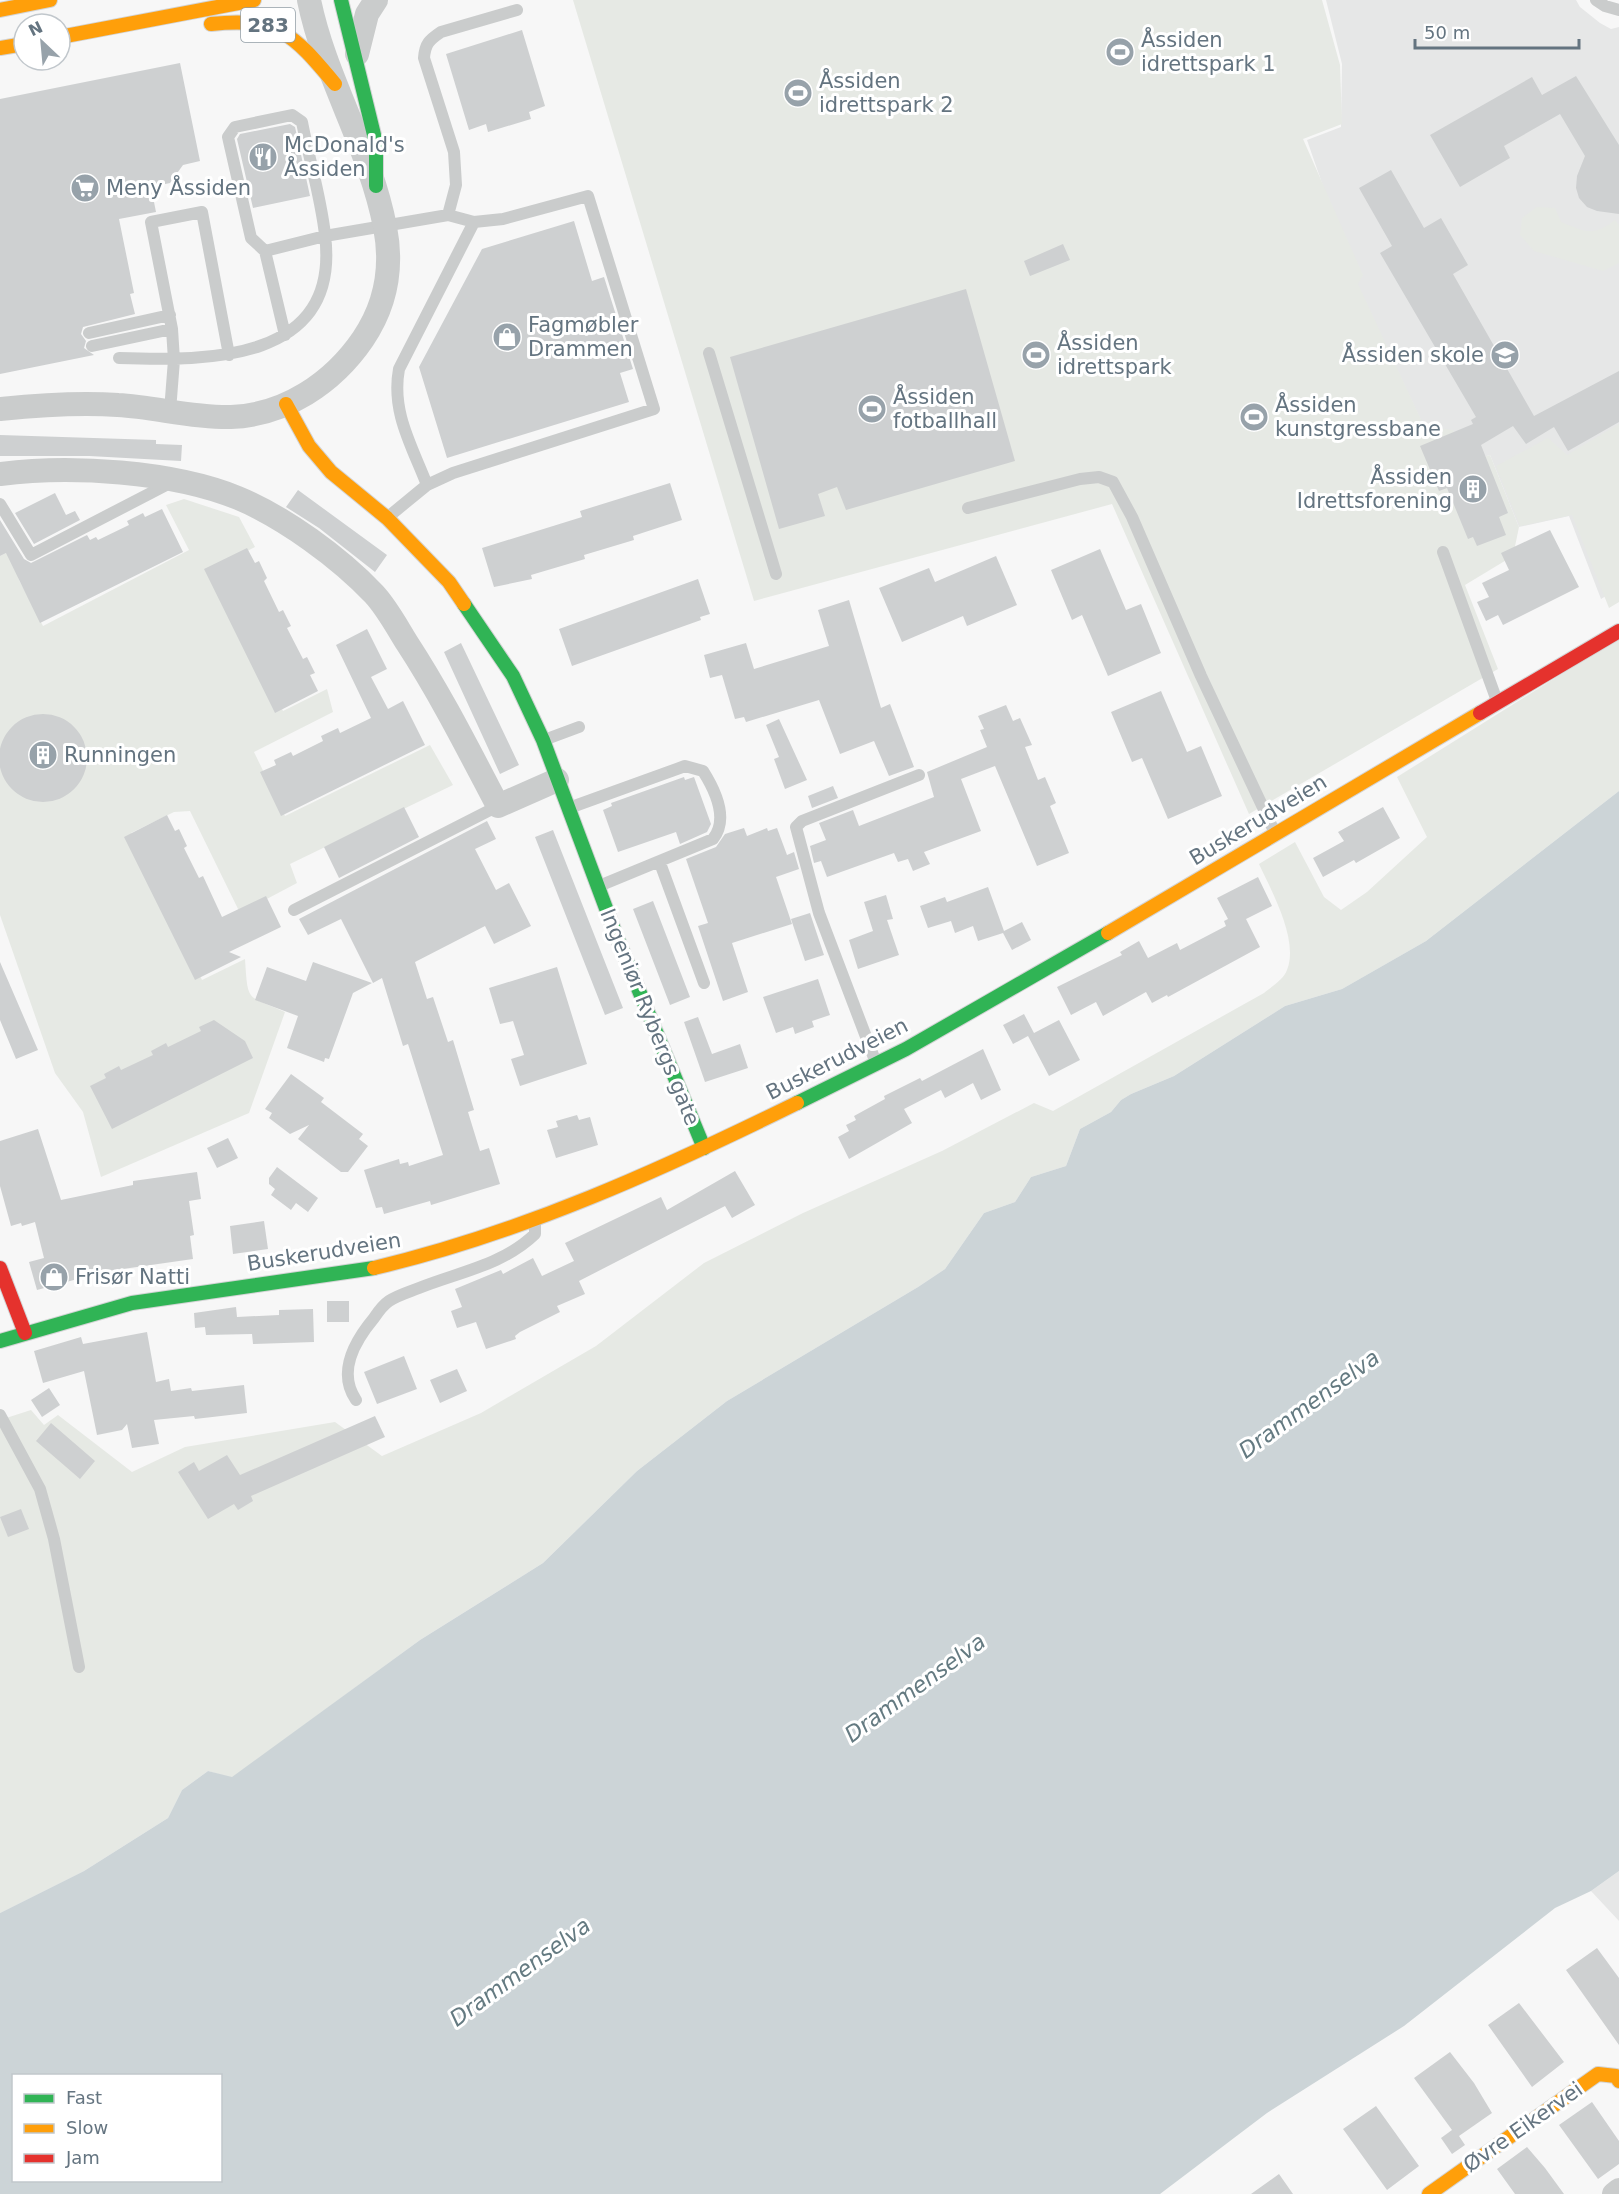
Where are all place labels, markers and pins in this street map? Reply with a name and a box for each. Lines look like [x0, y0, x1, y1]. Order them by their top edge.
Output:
place label: Åssiden idrettspark 1 [1141, 26, 1276, 76]
sports icon: Åssiden idrettspark 1 [1104, 36, 1136, 68]
place label: Åssiden idrettspark 2 [819, 67, 954, 117]
sports icon: Åssiden idrettspark 2 [782, 77, 814, 109]
place label: McDonald's Åssiden [284, 133, 405, 181]
restaurant icon: McDonald's Åssiden [247, 141, 279, 173]
supermarket icon: Meny Åssiden [69, 172, 101, 204]
place label: Meny Åssiden [106, 174, 251, 200]
place label: Fagmøbler Drammen [528, 313, 639, 361]
shop icon: Fagmøbler Drammen [491, 321, 523, 353]
place label: Åssiden idrettspark [1057, 329, 1172, 379]
sports icon: Åssiden idrettspark [1020, 339, 1052, 371]
school or university icon: Åssiden skole [1489, 339, 1521, 371]
place label: Åssiden skole [1342, 341, 1484, 367]
place label: Åssiden fotballhall [893, 383, 997, 433]
place label: Åssiden kunstgressbane [1275, 391, 1441, 441]
sports icon: Åssiden fotballhall [856, 393, 888, 425]
sports icon: Åssiden kunstgressbane [1238, 401, 1270, 433]
place label: Åssiden Idrettsforening [1297, 463, 1452, 513]
building icon: Åssiden Idrettsforening [1457, 473, 1489, 505]
building icon: Runningen [27, 739, 59, 771]
place label: Runningen [64, 743, 176, 767]
shop icon: Frisør Natti [38, 1261, 70, 1293]
place label: Frisør Natti [75, 1265, 190, 1289]

